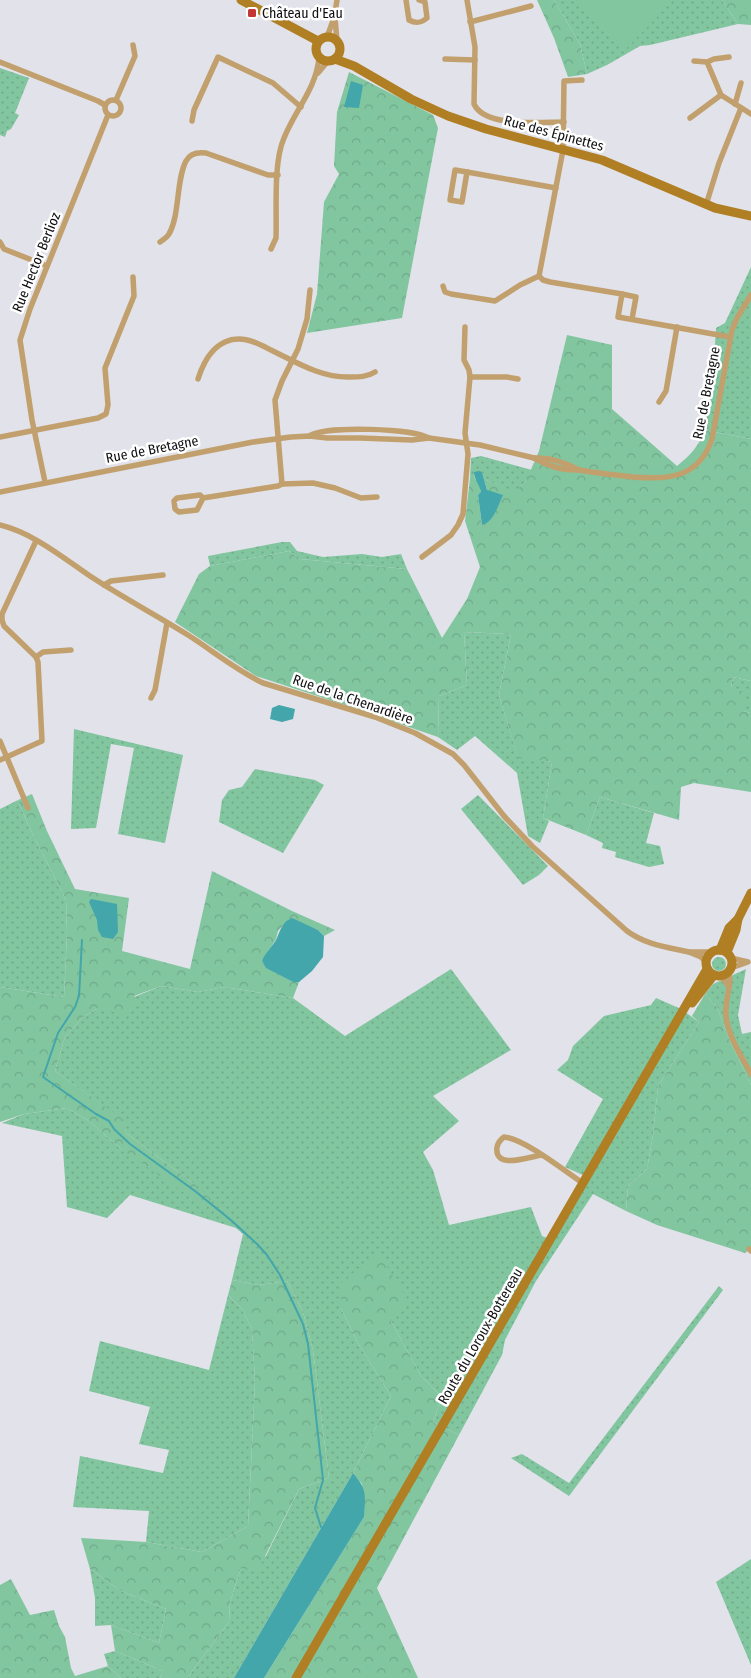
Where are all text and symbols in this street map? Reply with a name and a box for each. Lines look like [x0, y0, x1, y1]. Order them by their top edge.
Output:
place label: Château d'Eau [262, 5, 343, 22]
marker: Château d'Eau [246, 7, 258, 19]
street label: Rue des Épinettes [502, 111, 606, 155]
street label: Rue Hector Berlioz [9, 209, 64, 314]
street label: Rue de Bretagne [689, 345, 724, 441]
street label: Rue de Bretagne [104, 432, 200, 467]
street label: Rue de la Chenardière [291, 671, 415, 728]
street label: Route du Loroux-Bottereau [434, 1265, 526, 1407]

